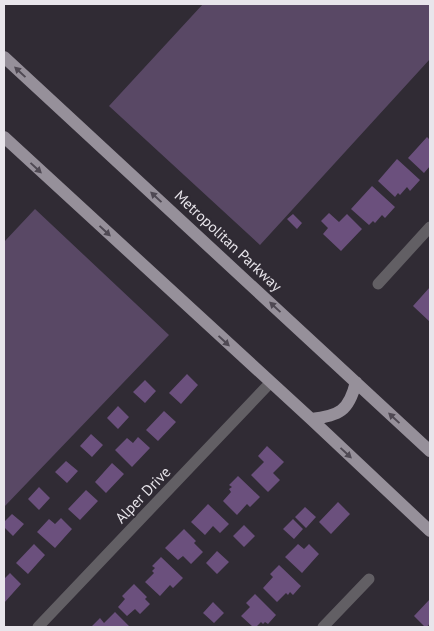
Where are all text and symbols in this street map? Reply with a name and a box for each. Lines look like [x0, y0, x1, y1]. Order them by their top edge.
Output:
one-way arrow [14, 66, 26, 78]
one-way arrow [30, 162, 42, 174]
street label: Metropolitan Parkway [171, 186, 286, 295]
one-way arrow [150, 191, 162, 203]
one-way arrow [98, 225, 110, 237]
one-way arrow [270, 301, 282, 313]
one-way arrow [218, 335, 230, 347]
one-way arrow [389, 412, 401, 424]
one-way arrow [340, 447, 352, 459]
street label: Alper Drive [111, 462, 174, 527]

